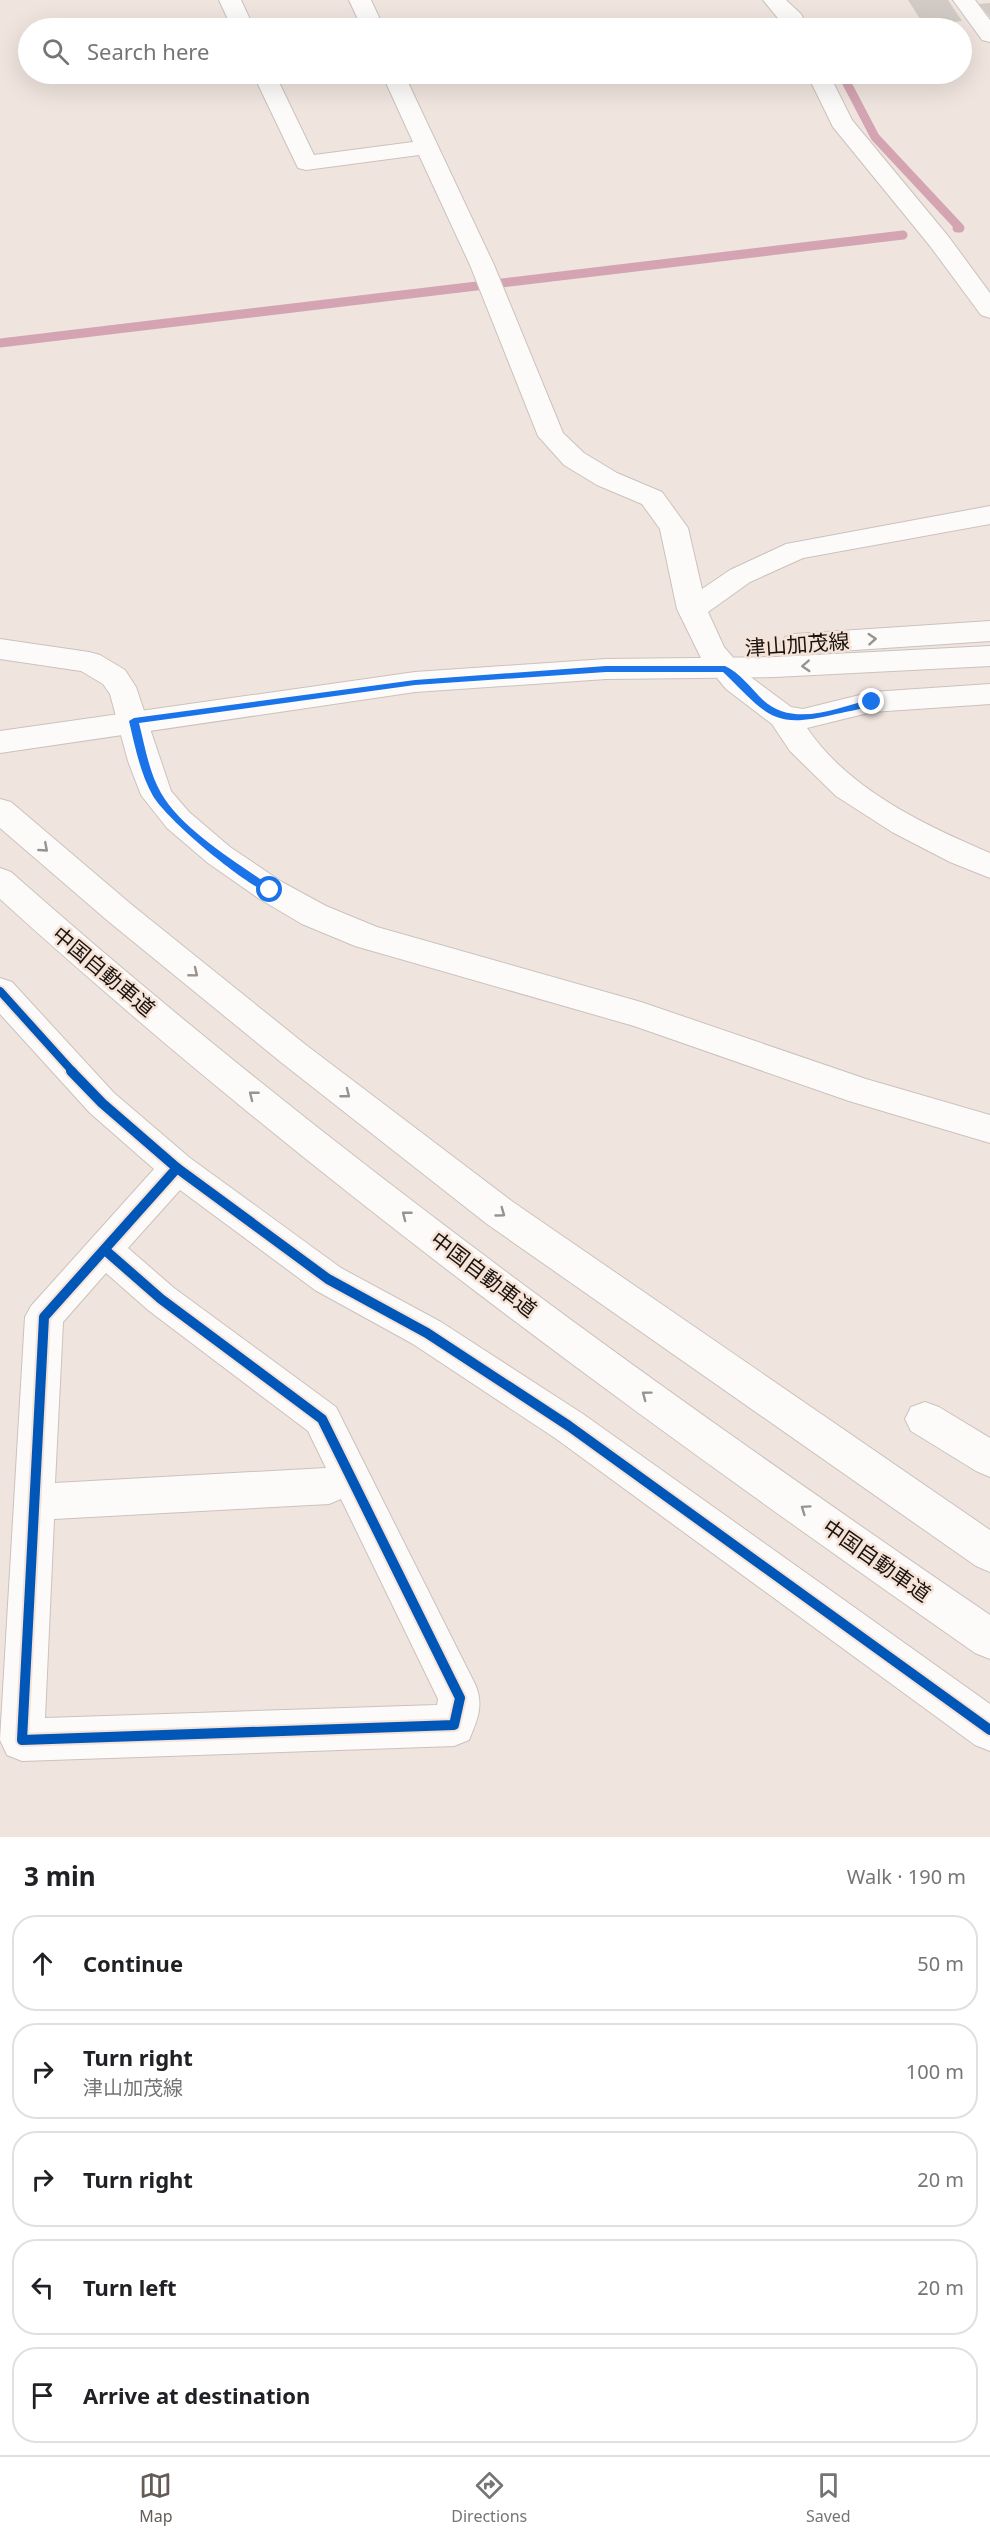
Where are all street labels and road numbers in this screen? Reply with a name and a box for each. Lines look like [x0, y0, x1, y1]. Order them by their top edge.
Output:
street label: 津山加茂線 [744, 626, 850, 662]
street label: 中国自動車道 [47, 920, 161, 1022]
street label: 中国自動車道 [425, 1225, 543, 1323]
street label: 中国自動車道 [817, 1512, 937, 1608]

